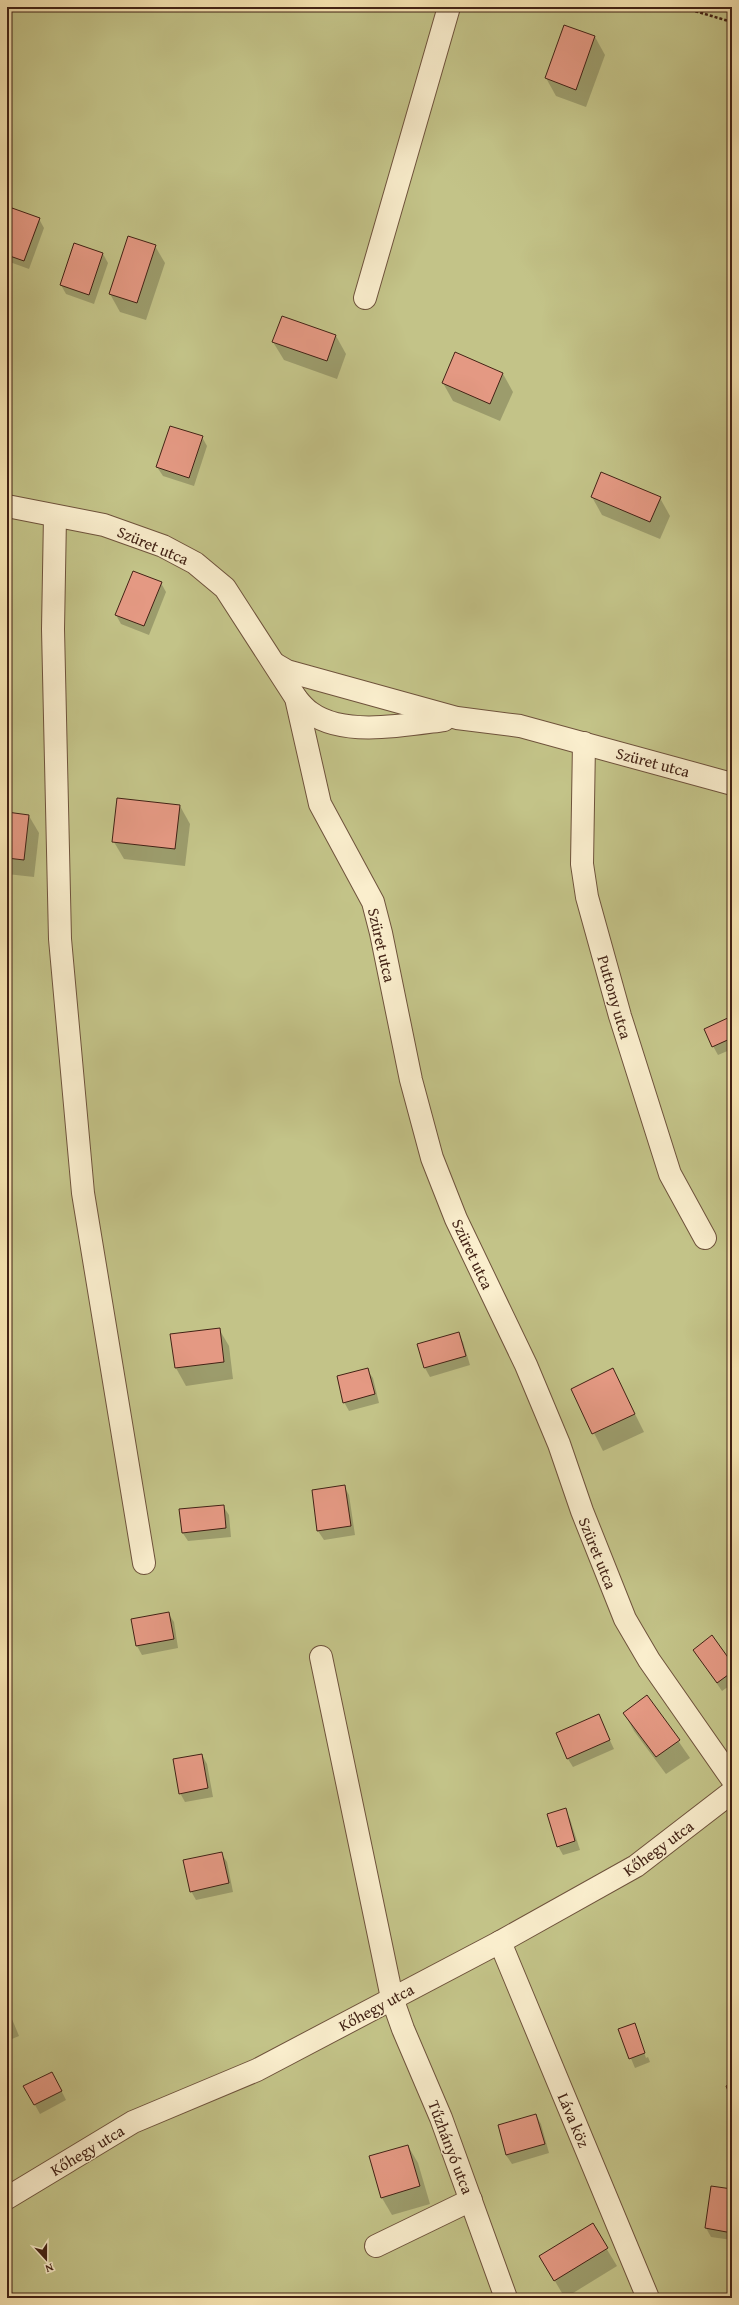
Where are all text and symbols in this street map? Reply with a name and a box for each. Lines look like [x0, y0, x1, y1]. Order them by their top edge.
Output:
street label: Szüret utca [114, 519, 193, 571]
street label: Szüret utca [613, 741, 693, 783]
street label: Szüret utca [362, 906, 402, 985]
street label: Puttony utca [592, 952, 639, 1042]
street label: Szüret utca [446, 1215, 500, 1294]
street label: Szüret utca [573, 1514, 623, 1593]
street label: Kőhegy utca [618, 1814, 699, 1882]
street label: Kőhegy utca [334, 1977, 418, 2037]
street label: Láva köz [552, 2089, 596, 2151]
street label: Tűzhányó utca [422, 2097, 480, 2198]
street label: Kőhegy utca [45, 2118, 129, 2182]
north arrow [26, 2239, 66, 2279]
text: N [43, 2260, 56, 2277]

